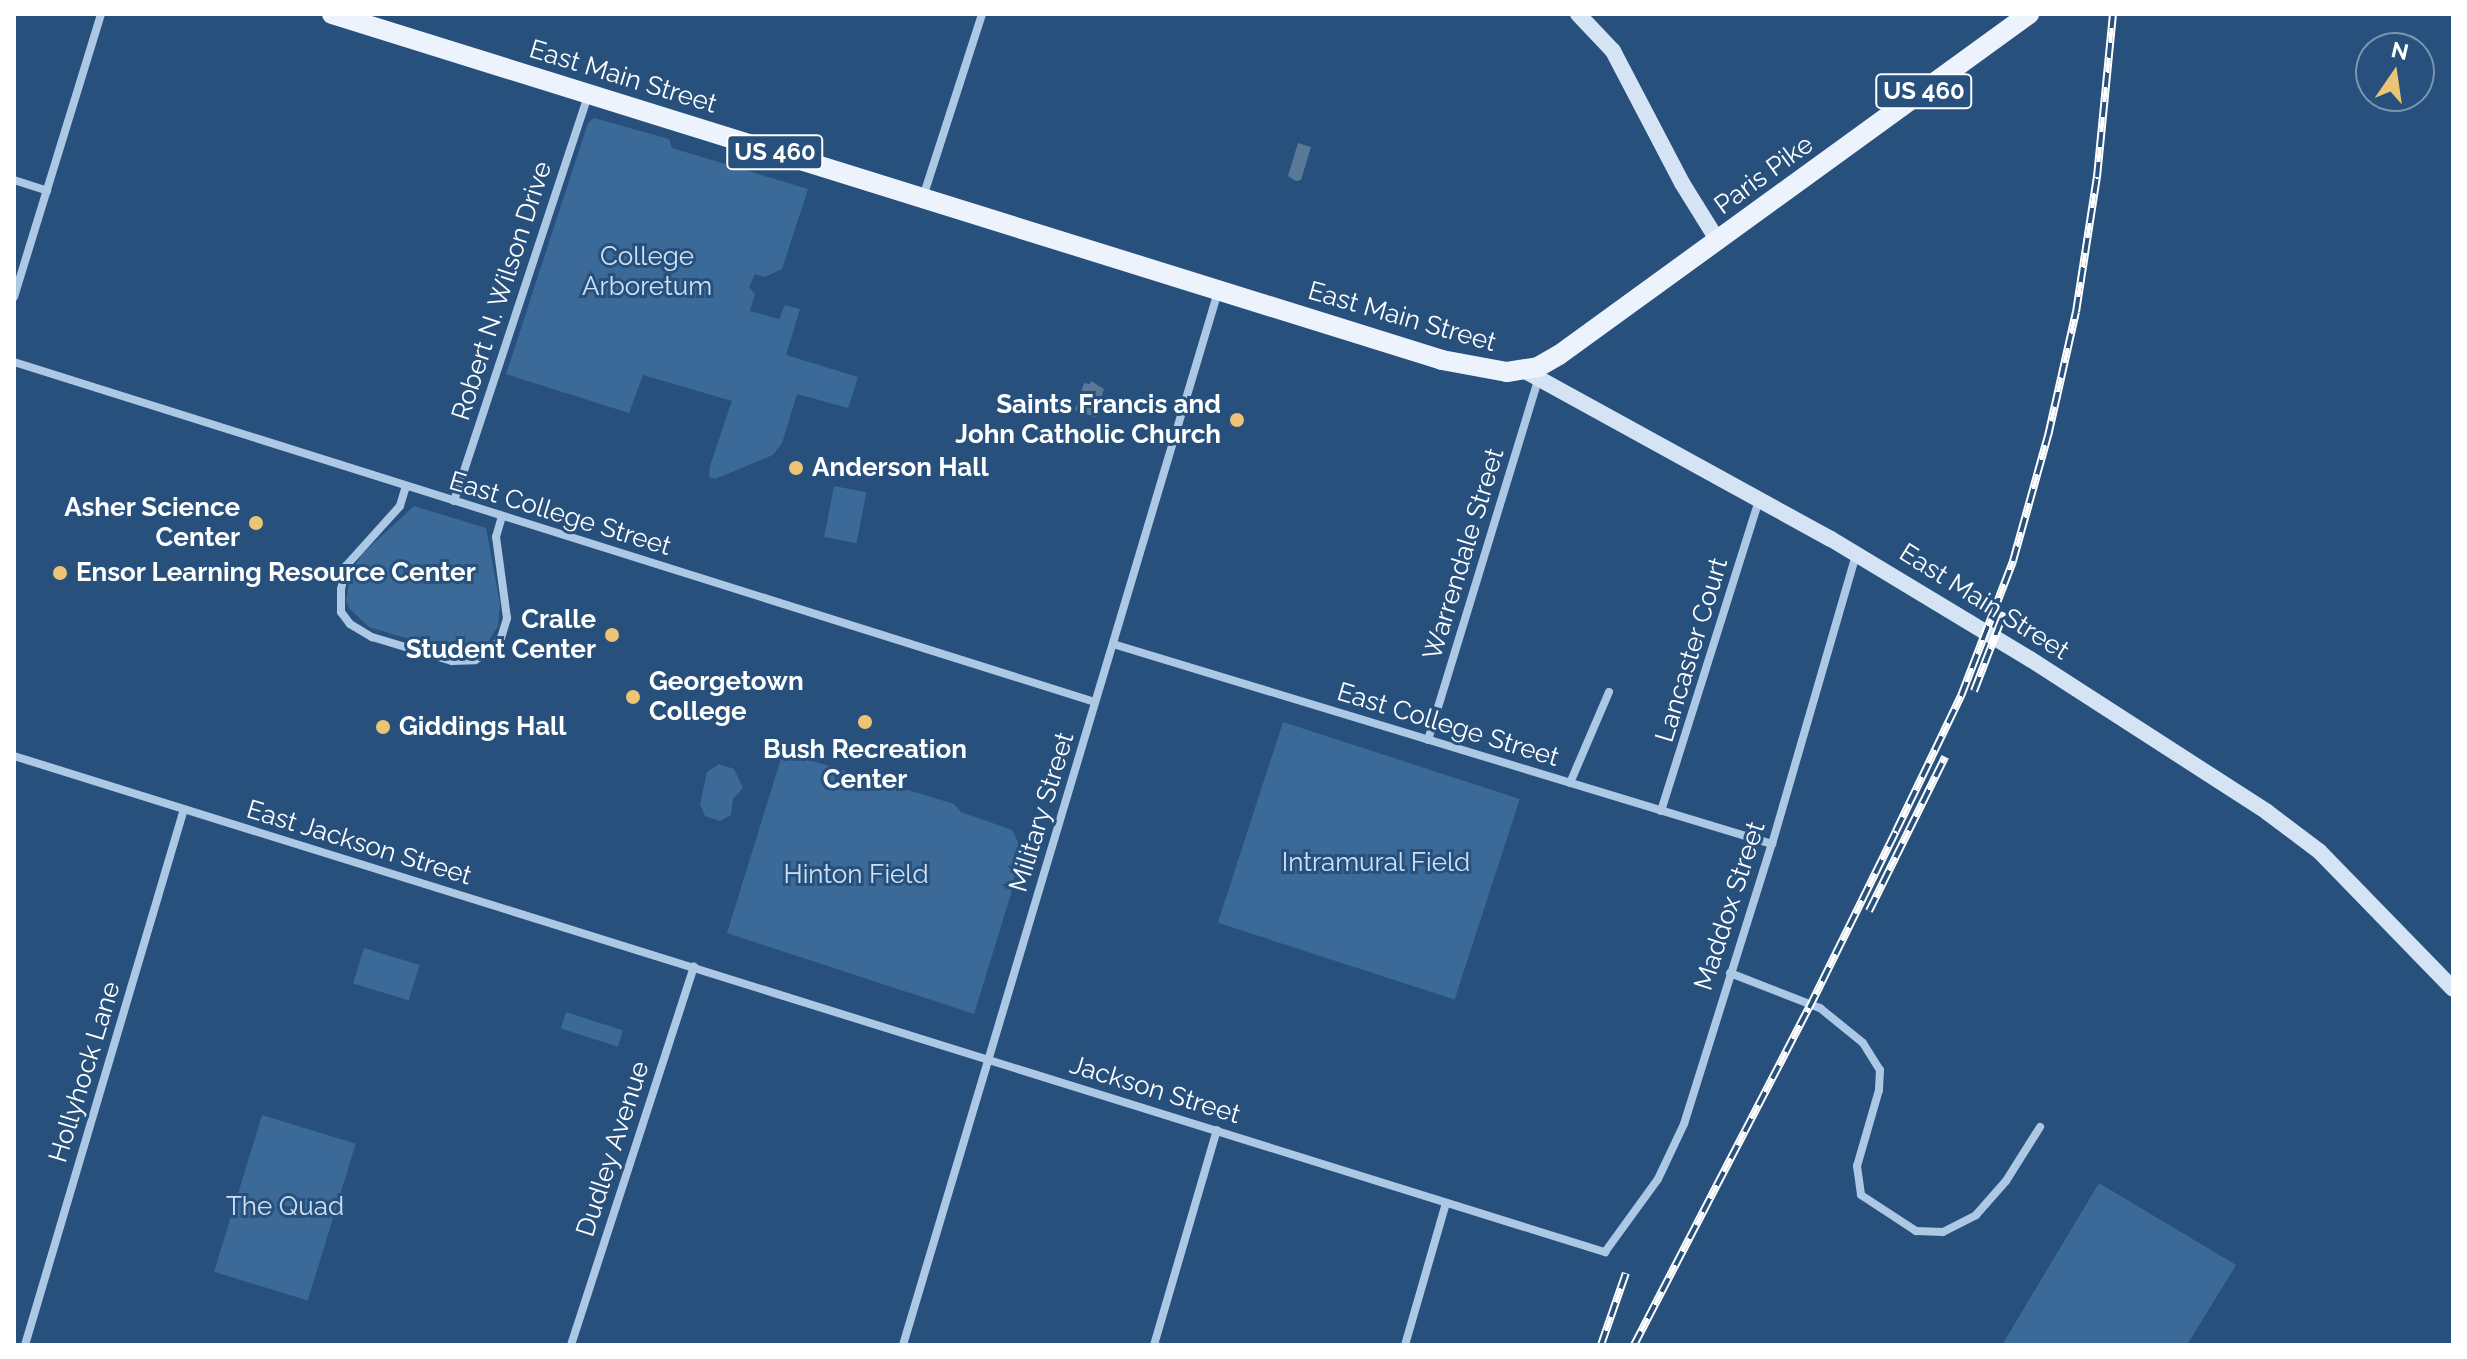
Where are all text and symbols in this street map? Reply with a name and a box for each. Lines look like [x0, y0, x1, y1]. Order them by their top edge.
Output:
north arrow [2355, 32, 2435, 112]
street label: East Main Street [526, 34, 720, 120]
text: N [2389, 36, 2411, 65]
road number: US 460 [1874, 71, 1974, 111]
street label: Paris Pike [1709, 129, 1819, 221]
road number: US 460 [725, 132, 825, 172]
street label: Robert N. Wilson Drive [445, 157, 559, 425]
park label: College Arboretum [582, 241, 712, 302]
street label: East Main Street [1304, 275, 1500, 359]
place label: Saints Francis and John Catholic Church [955, 389, 1221, 450]
marker: Saints Francis and John Catholic Church [1228, 411, 1246, 429]
street label: Warrendale Street [1417, 444, 1511, 664]
place label: Anderson Hall [812, 452, 989, 484]
marker: Anderson Hall [787, 459, 805, 477]
street label: East College Street [445, 465, 675, 563]
place label: Asher Science Center [64, 492, 240, 554]
marker: Asher Science Center [247, 514, 265, 532]
street label: East Main Street [1893, 537, 2075, 667]
street label: Lancaster Court [1649, 554, 1735, 746]
place label: Ensor Learning Resource Center [76, 557, 476, 589]
marker: Ensor Learning Resource Center [51, 564, 69, 582]
place label: Cralle Student Center [406, 604, 596, 666]
marker: Cralle Student Center [603, 626, 621, 644]
place label: Georgetown College [649, 666, 804, 728]
street label: East College Street [1333, 676, 1563, 774]
marker: Georgetown College [624, 688, 642, 706]
place label: Giddings Hall [399, 711, 567, 743]
marker: Bush Recreation Center [856, 713, 874, 731]
marker: Giddings Hall [374, 718, 392, 736]
street label: Military Street [1003, 728, 1081, 896]
place label: Bush Recreation Center [763, 734, 967, 796]
street label: East Jackson Street [242, 794, 476, 892]
street label: Maddox Street [1688, 818, 1772, 994]
park label: Intramural Field [1281, 847, 1471, 879]
park label: Hinton Field [783, 859, 929, 891]
street label: Hollyhock Lane [43, 978, 127, 1166]
street label: Jackson Street [1066, 1049, 1244, 1131]
street label: Dudley Avenue [570, 1057, 656, 1241]
park label: The Quad [226, 1191, 344, 1223]

